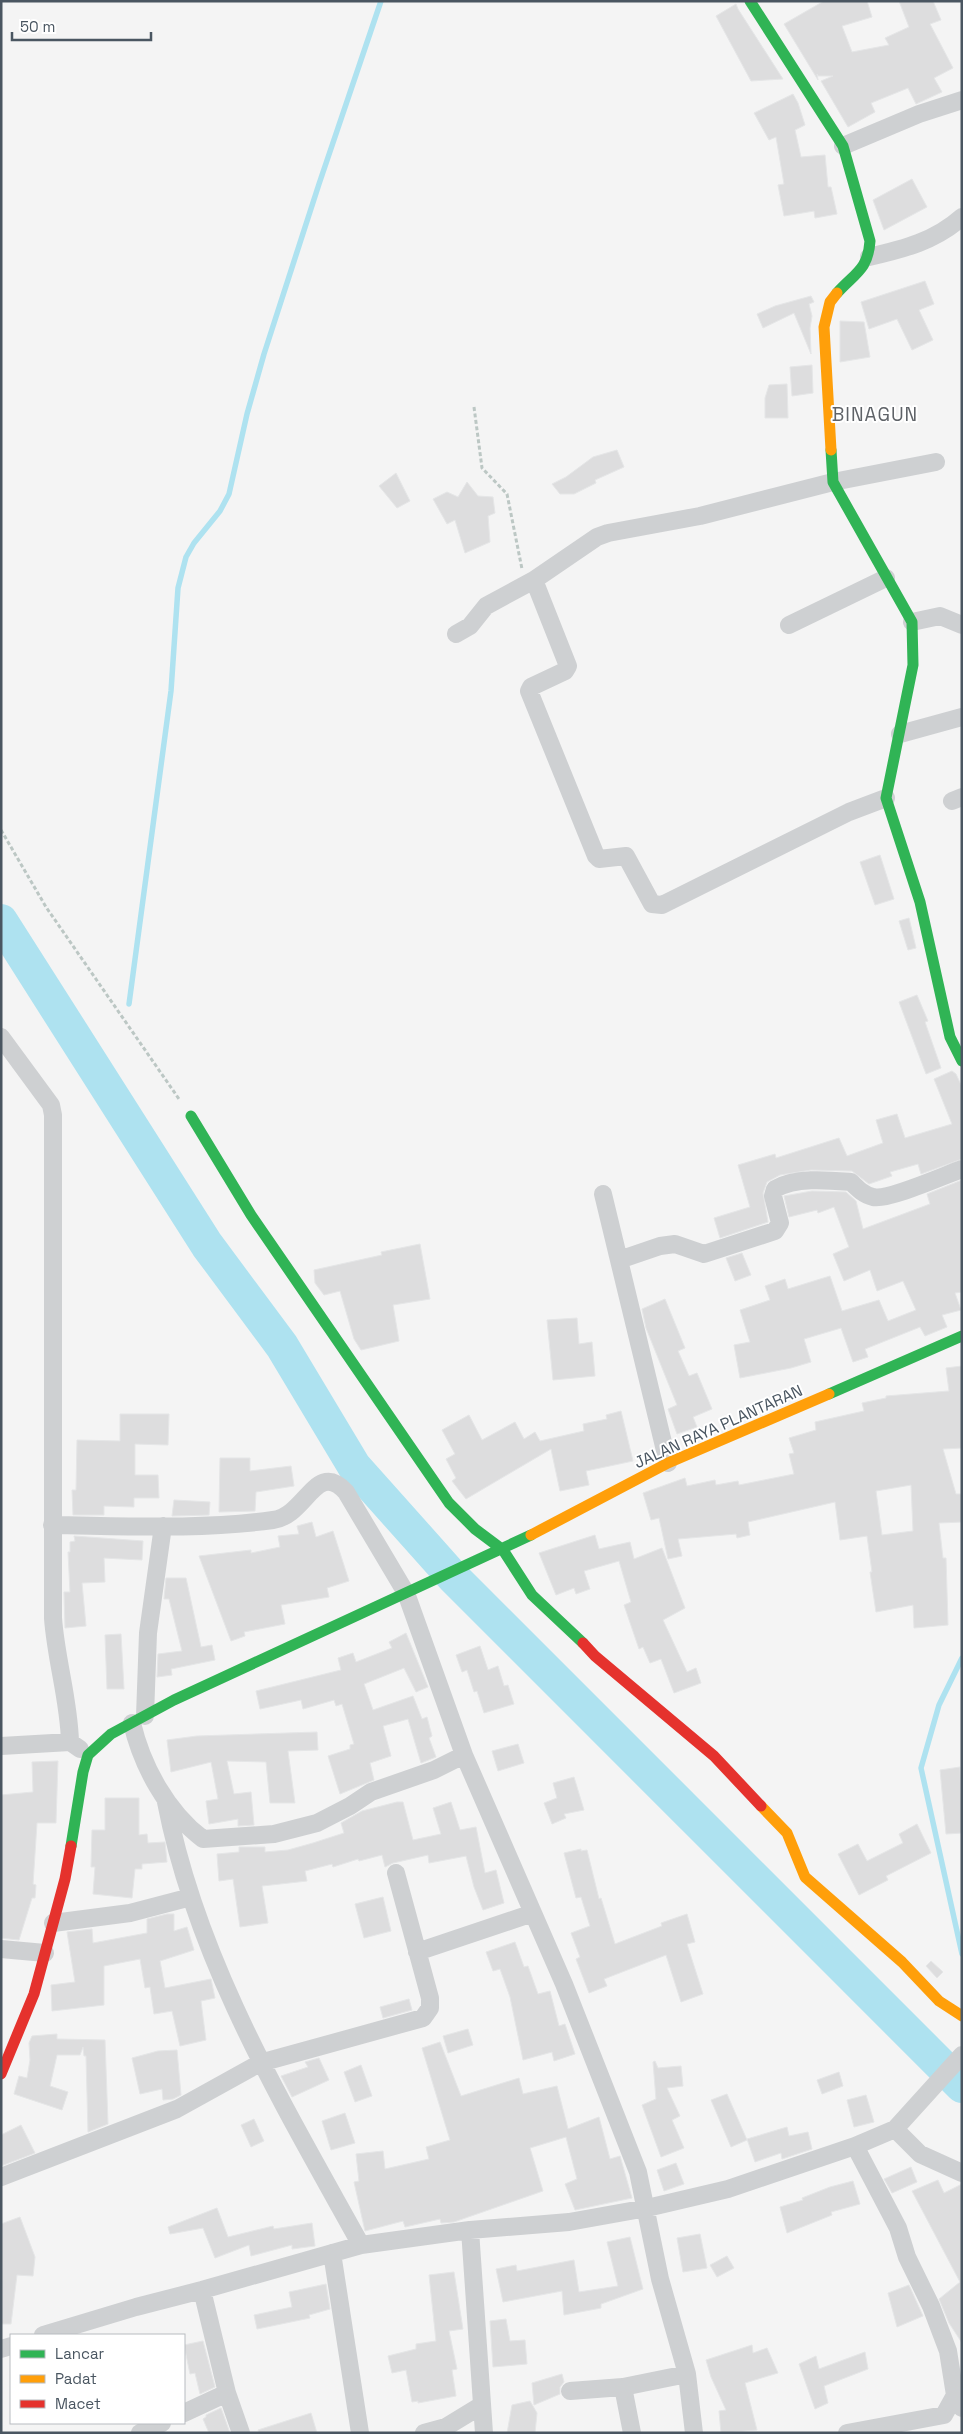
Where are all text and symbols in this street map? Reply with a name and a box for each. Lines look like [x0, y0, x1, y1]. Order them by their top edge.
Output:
scale bar [12, 10, 151, 42]
text: 50 m [20, 17, 55, 36]
district label: BINAGUN [832, 402, 918, 427]
street label: JALAN RAYA PLANTARAN [631, 1380, 806, 1473]
legend [10, 2334, 185, 2424]
text: Lancar [55, 2344, 105, 2363]
text: Padat [55, 2369, 97, 2388]
text: Macet [55, 2394, 101, 2413]

